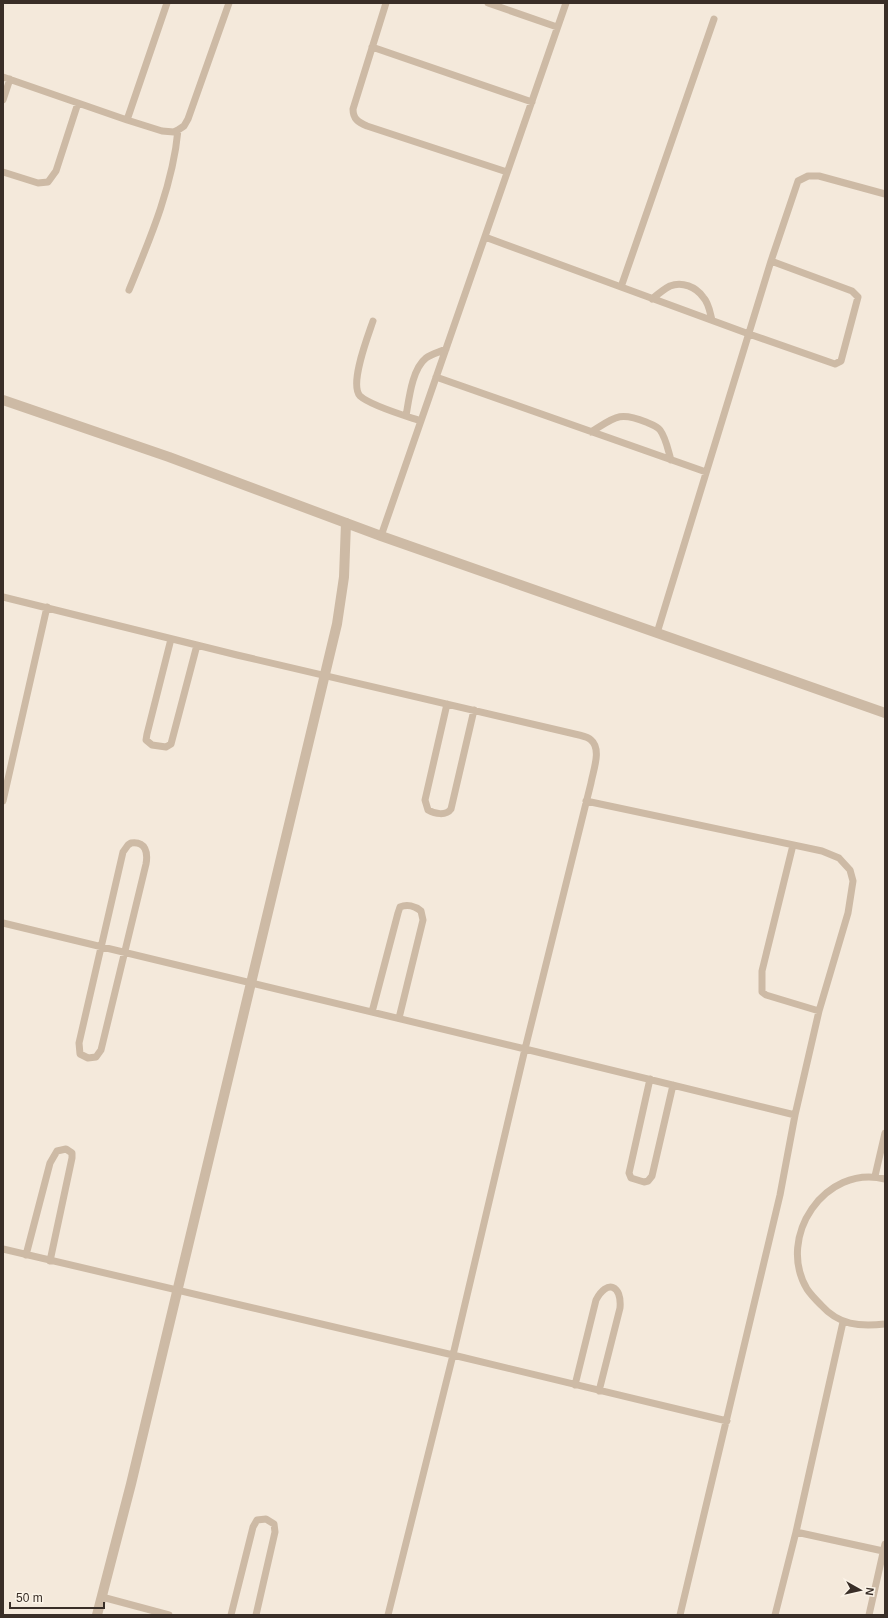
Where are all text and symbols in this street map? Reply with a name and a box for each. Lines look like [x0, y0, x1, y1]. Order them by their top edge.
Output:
north arrow [840, 1570, 880, 1610]
scale bar [10, 1584, 104, 1610]
text: N [863, 1587, 876, 1596]
text: 50 m [16, 1591, 43, 1605]

